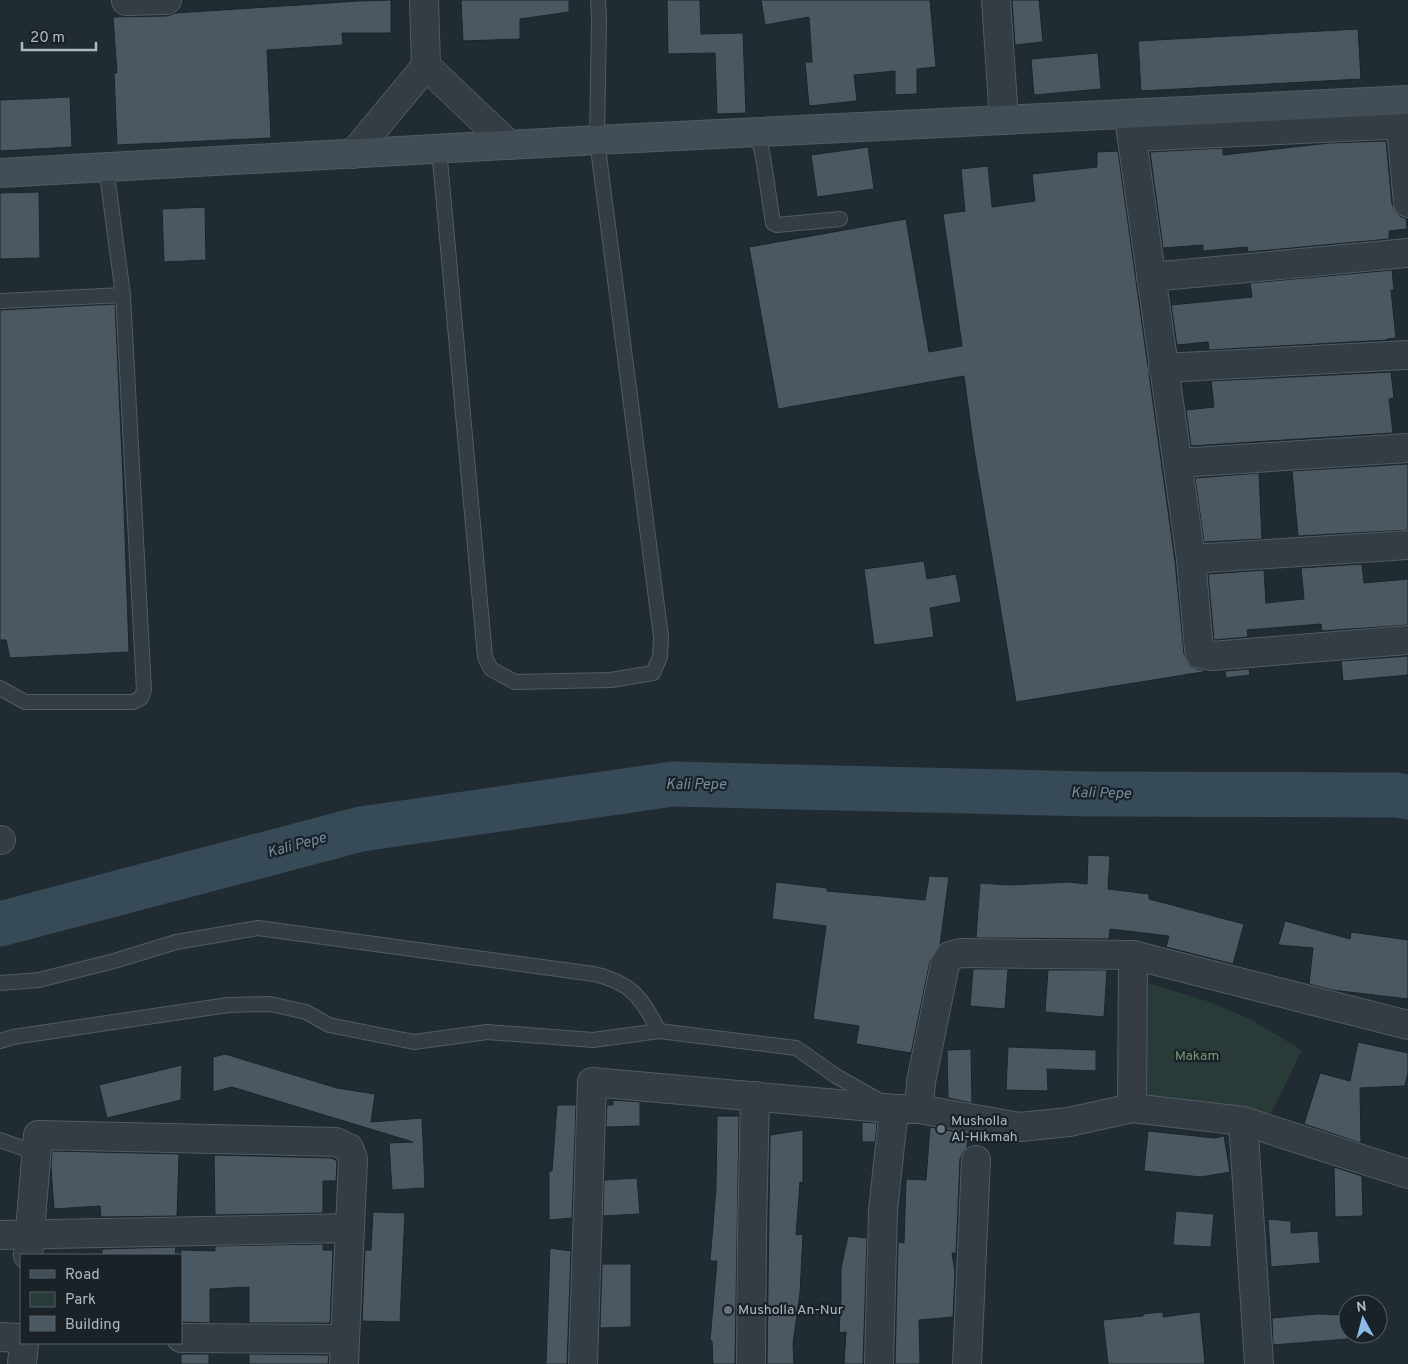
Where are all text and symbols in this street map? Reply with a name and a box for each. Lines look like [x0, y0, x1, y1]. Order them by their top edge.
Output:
scale bar [22, 20, 96, 52]
text: 20 m [30, 29, 65, 48]
water label: Kali Pepe [666, 776, 726, 795]
water label: Kali Pepe [1071, 784, 1132, 804]
water label: Kali Pepe [265, 829, 329, 863]
park label: Makam [1175, 1048, 1219, 1065]
place label: Musholla Al-Hikmah [951, 1113, 1018, 1146]
marker: Musholla Al-Hikmah [935, 1123, 947, 1135]
legend [20, 1254, 182, 1344]
text: Road [65, 1266, 100, 1285]
text: Park [65, 1291, 96, 1310]
north arrow [1338, 1294, 1388, 1344]
text: N [1356, 1299, 1368, 1317]
place label: Musholla An-Nur [738, 1302, 844, 1319]
marker: Musholla An-Nur [722, 1304, 734, 1316]
text: Building [65, 1316, 120, 1335]

